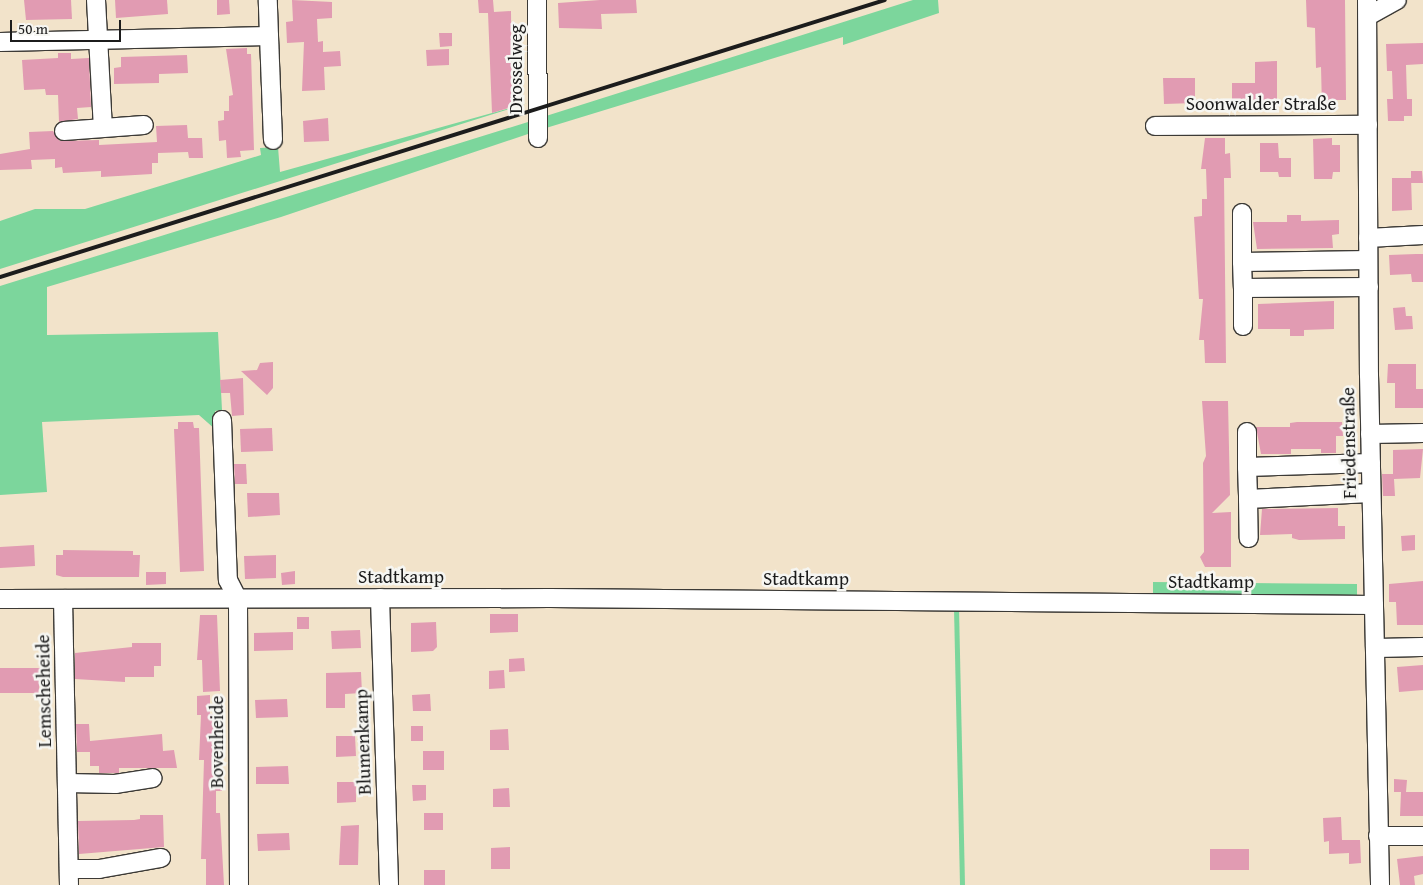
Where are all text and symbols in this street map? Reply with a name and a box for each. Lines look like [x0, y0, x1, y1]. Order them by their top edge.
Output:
scale bar [12, 10, 124, 42]
text: 50 m [18, 18, 48, 39]
street label: Drosselweg [505, 24, 527, 114]
street label: Soonwalder Straße [1186, 93, 1336, 115]
street label: Friedenstraße [1337, 387, 1361, 499]
street label: Stadtkamp [358, 566, 444, 588]
street label: Stadtkamp [763, 568, 849, 590]
street label: Stadtkamp [1168, 571, 1254, 593]
street label: Lemscheheide [32, 634, 56, 748]
street label: Blumenkamp [350, 689, 376, 795]
street label: Bovenheide [206, 696, 228, 788]

